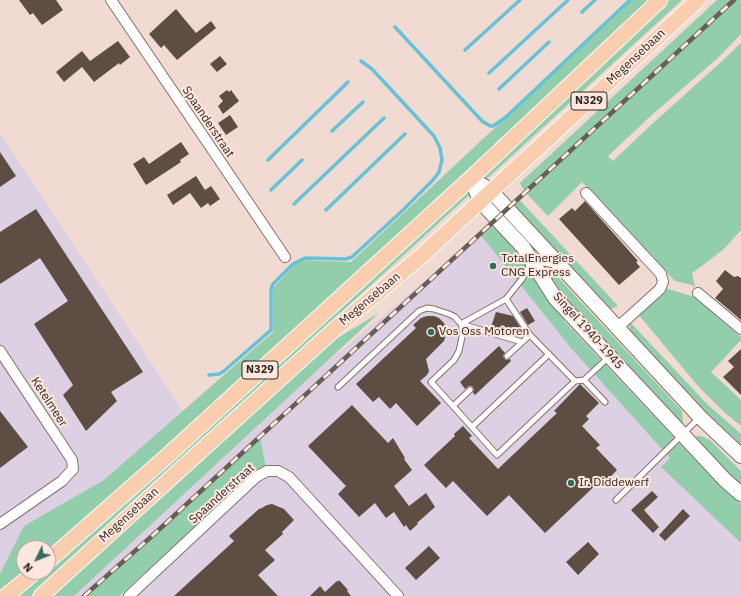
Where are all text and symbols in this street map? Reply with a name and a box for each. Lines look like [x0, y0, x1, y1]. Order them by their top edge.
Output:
street label: Megensebaan [604, 26, 668, 88]
street label: Spaanderstraat [179, 84, 237, 160]
road number: N329 [571, 92, 607, 110]
place label: TotalEnergies CNG Express [501, 252, 574, 280]
marker: TotalEnergies CNG Express [488, 261, 498, 271]
street label: Megensebaan [337, 269, 403, 329]
street label: Singel 1940-1945 [550, 290, 626, 372]
place label: Vos Oss Motoren [439, 325, 529, 339]
marker: Vos Oss Motoren [426, 327, 436, 337]
road number: N329 [242, 361, 278, 379]
street label: Ketelmeer [28, 375, 70, 429]
street label: Spaanderstraat [186, 461, 258, 527]
place label: Ir. Diddewerf [579, 476, 649, 490]
marker: Ir. Diddewerf [566, 478, 576, 488]
street label: Megensebaan [96, 485, 162, 545]
north arrow [16, 540, 56, 580]
text: N [20, 560, 36, 575]

